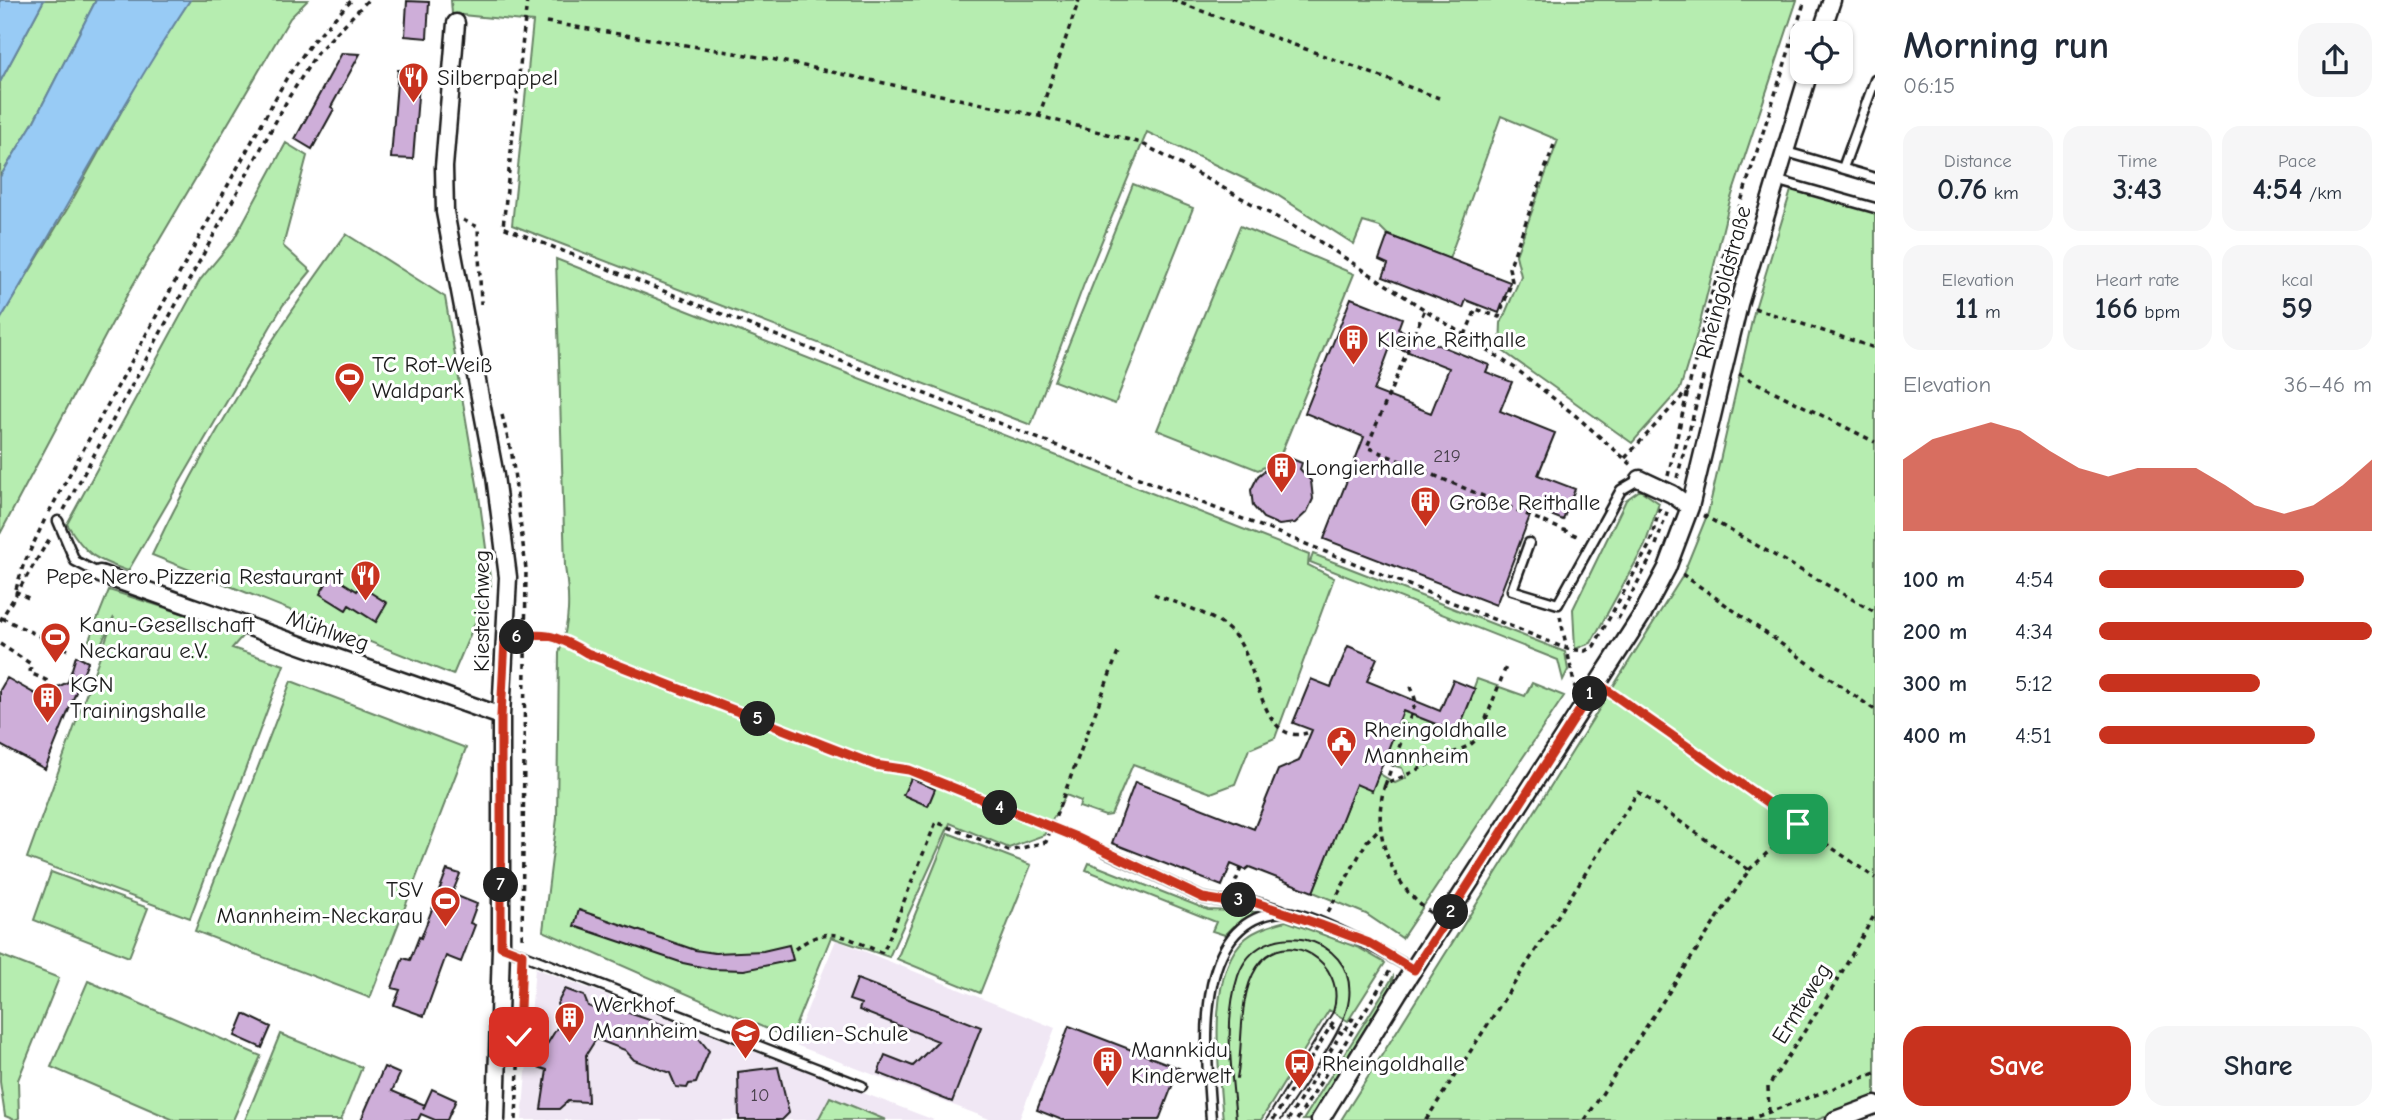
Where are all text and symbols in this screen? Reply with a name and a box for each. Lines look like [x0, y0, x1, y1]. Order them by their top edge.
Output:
map controls [1790, 21, 1853, 84]
button: locate [1790, 21, 1853, 84]
button: share [2298, 23, 2372, 97]
text: Morning run [1903, 24, 2109, 68]
restaurant icon: Silberpappel [397, 60, 431, 104]
place label: Silberpappel [437, 64, 558, 91]
text: 06:15 [1903, 72, 1955, 99]
text: Distance [1944, 150, 2012, 172]
text: Time [2118, 150, 2157, 172]
text: Pace [2278, 150, 2316, 172]
text: 0.76 [1937, 172, 1987, 207]
text: 3:43 [2113, 172, 2162, 207]
text: 4:54 [2252, 172, 2303, 207]
text: km [1987, 182, 2019, 204]
text: /km [2303, 182, 2342, 204]
street label: Rheingoldstraße [1690, 203, 1757, 362]
text: Elevation [1941, 269, 2014, 291]
text: Heart rate [2096, 269, 2179, 291]
text: kcal [2281, 269, 2313, 291]
text: 11 [1955, 291, 1979, 326]
text: 166 [2095, 291, 2138, 326]
text: 59 [2281, 291, 2313, 326]
text: m [1979, 301, 2001, 323]
text: bpm [2138, 301, 2180, 323]
building icon: Kleine Reithalle [1337, 322, 1371, 366]
place label: Kleine Reithalle [1377, 326, 1526, 353]
place label: TC Rot-Weiß Waldpark [372, 351, 492, 404]
sports icon: TC Rot-Weiß Waldpark [332, 360, 366, 404]
text: Elevation [1903, 371, 1991, 398]
text: 36–46 m [2284, 371, 2372, 398]
house number: 219 [1433, 445, 1461, 467]
building icon: Longierhalle [1265, 450, 1299, 494]
place label: Longierhalle [1305, 454, 1425, 481]
building icon: Große Reithalle [1409, 485, 1443, 529]
place label: Große Reithalle [1449, 489, 1600, 516]
street label: Kiesteichweg [468, 550, 495, 672]
restaurant icon: Pepe Nero Pizzeria Restaurant [349, 559, 383, 603]
place label: Pepe Nero Pizzeria Restaurant [46, 563, 344, 590]
text: 100 m [1903, 566, 1965, 593]
text: 4:54 [2015, 566, 2054, 593]
street label: Mühlweg [283, 604, 373, 657]
place label: Kanu-Gesellschaft Neckarau e.V. [79, 611, 256, 664]
text: 200 m [1903, 618, 1967, 645]
text: 4:34 [2015, 618, 2053, 645]
sports icon: Kanu-Gesellschaft Neckarau e.V. [39, 620, 73, 664]
pin: 6 [500, 620, 534, 654]
text: 6 [512, 625, 521, 647]
text: 300 m [1903, 670, 1967, 697]
text: 5:12 [2015, 670, 2053, 697]
place label: KGN Trainingshalle [70, 671, 206, 724]
pin: 1 [1572, 676, 1608, 712]
building icon: KGN Trainingshalle [30, 680, 64, 724]
text: 1 [1586, 682, 1593, 704]
pin: 5 [740, 702, 776, 736]
text: 5 [752, 707, 763, 729]
place label: Rheingoldhalle Mannheim [1364, 716, 1507, 769]
text: 400 m [1903, 722, 1967, 749]
text: 4:51 [2015, 722, 2052, 749]
public building icon: Rheingoldhalle Mannheim [1324, 725, 1358, 769]
pin: 4 [982, 790, 1018, 826]
pin [1768, 794, 1828, 854]
text: 4 [995, 796, 1004, 818]
icon: arrive [1779, 805, 1817, 843]
pin: 7 [484, 868, 518, 903]
text: 7 [496, 873, 505, 895]
place label: TSV Mannheim-Neckarau [217, 876, 424, 929]
pin: 3 [1222, 883, 1256, 918]
sports icon: TSV Mannheim-Neckarau [429, 885, 463, 929]
text: 3 [1234, 888, 1243, 910]
pin: 2 [1434, 894, 1468, 930]
text: 2 [1446, 900, 1455, 922]
street label: Ernteweg [1766, 958, 1837, 1049]
place label: Werkhof Mannheim [593, 991, 698, 1044]
building icon: Werkhof Mannheim [553, 1000, 587, 1044]
pin [489, 1007, 549, 1067]
school or university icon: Odilien-Schule [728, 1016, 762, 1060]
icon: check [500, 1018, 538, 1056]
place label: Odilien-Schule [768, 1020, 908, 1047]
button: Save [1903, 1026, 2131, 1106]
button: Share [2145, 1026, 2372, 1106]
place label: Mannkidu Kinderwelt [1131, 1036, 1233, 1089]
building icon: Mannkidu Kinderwelt [1091, 1045, 1125, 1089]
bus stop icon: Rheingoldhalle [1282, 1046, 1316, 1090]
place label: Rheingoldhalle [1322, 1050, 1465, 1077]
house number: 10 [750, 1084, 770, 1106]

